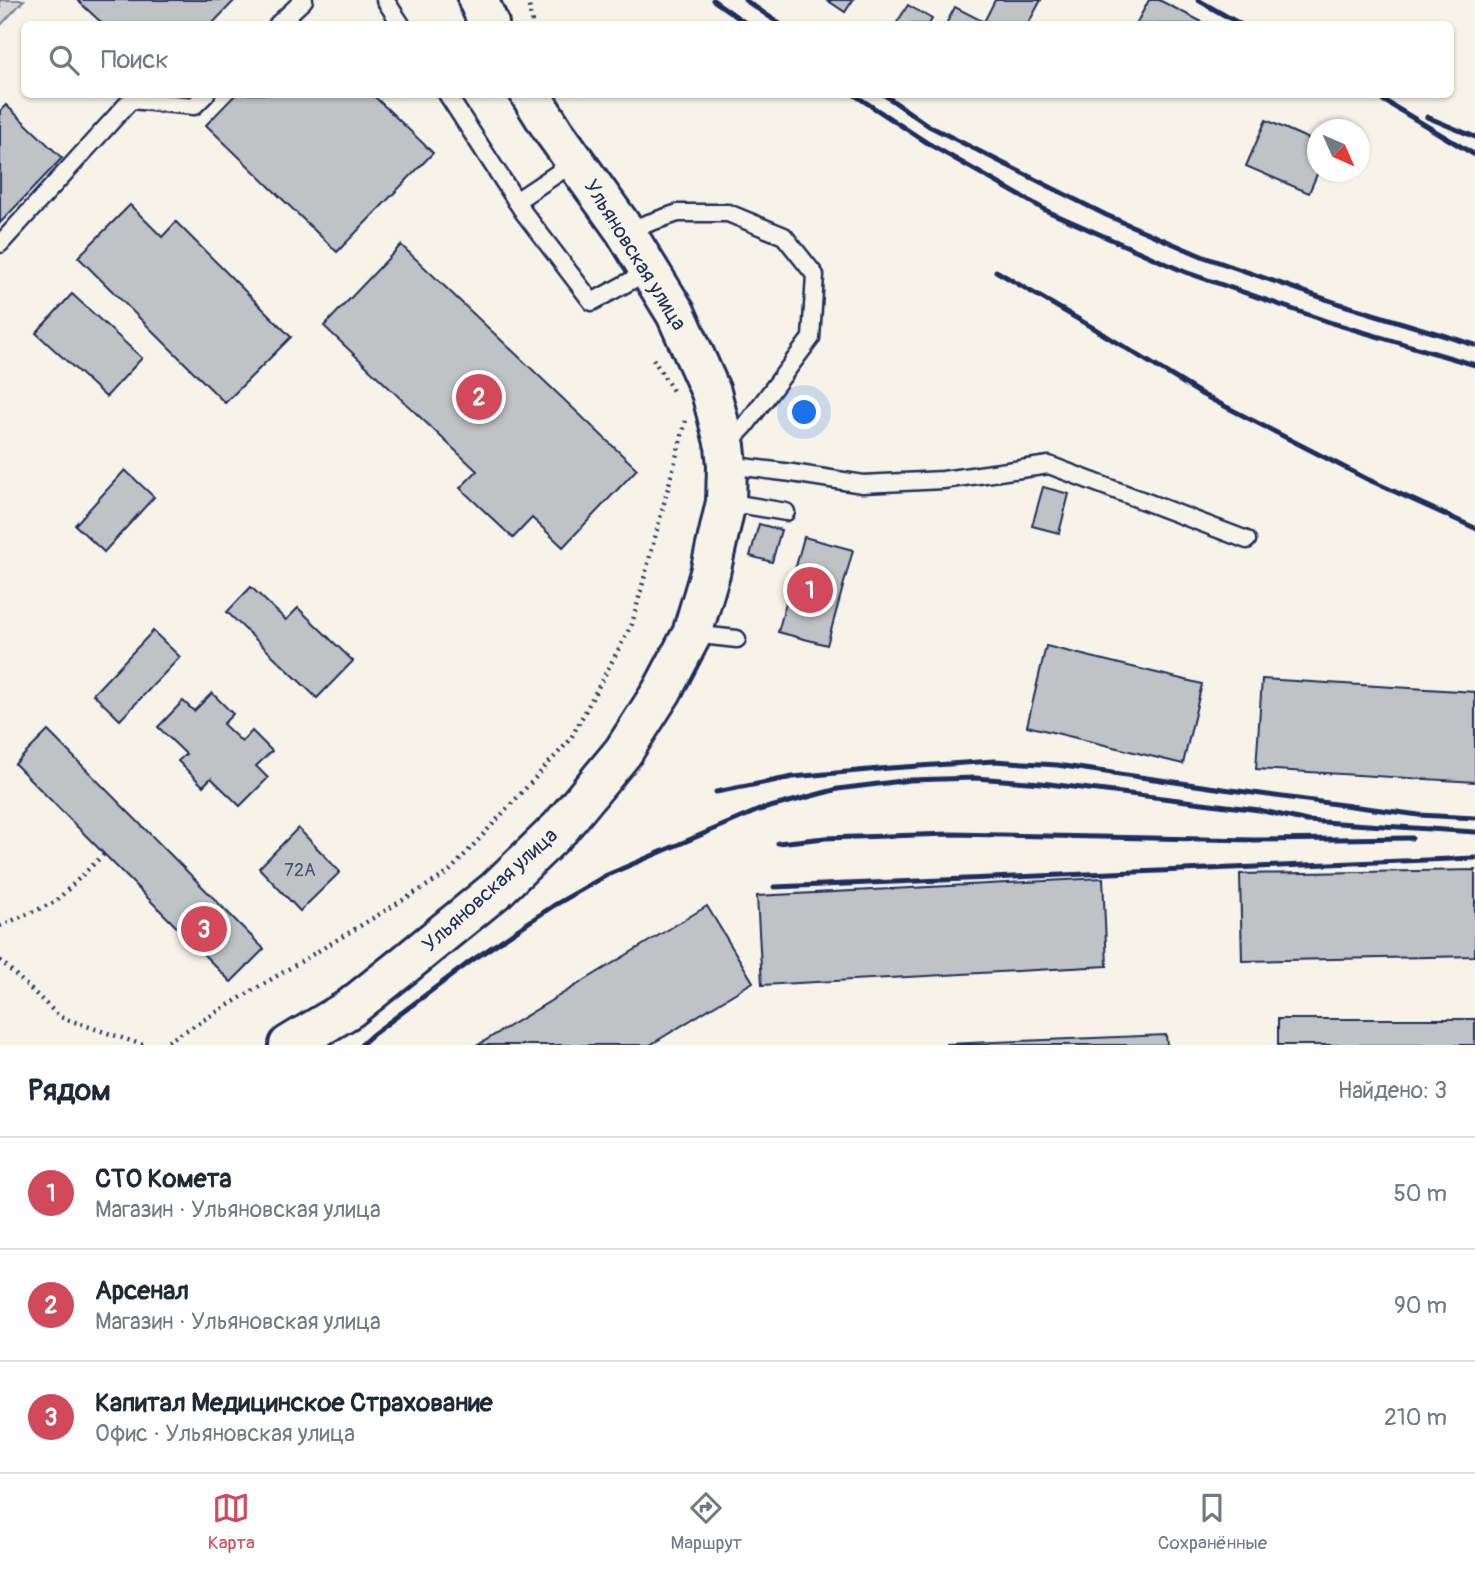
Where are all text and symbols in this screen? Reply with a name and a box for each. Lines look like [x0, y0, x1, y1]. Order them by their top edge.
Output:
search box [21, 21, 1454, 98]
icon: search [45, 41, 83, 79]
text: Поиск [101, 44, 169, 76]
north arrow [1307, 119, 1370, 182]
street label: Ульяновская улица [578, 174, 692, 336]
pin: 2 [456, 371, 502, 423]
your location [787, 395, 821, 429]
pin: 1 [787, 564, 833, 616]
street label: Ульяновская улица [417, 822, 563, 958]
house number: 72А [284, 859, 316, 882]
pin: 3 [181, 903, 227, 955]
text: Рядом [28, 1072, 111, 1109]
text: Найдено: 3 [1338, 1076, 1447, 1105]
text: СТО Комета [95, 1163, 232, 1195]
text: 1 [47, 1179, 56, 1208]
text: 50 m [1393, 1179, 1447, 1208]
text: Магазин · Ульяновская улица [95, 1195, 381, 1224]
text: Арсенал [95, 1275, 189, 1307]
text: 2 [45, 1291, 57, 1320]
text: 90 m [1394, 1291, 1447, 1320]
text: Магазин · Ульяновская улица [95, 1307, 381, 1336]
text: Капитал Медицинское Страхование [95, 1387, 493, 1419]
text: 3 [45, 1403, 57, 1432]
text: 210 m [1384, 1403, 1447, 1432]
text: Офис · Ульяновская улица [95, 1419, 355, 1448]
tab: Карта [208, 1489, 255, 1555]
tab: Маршрут [671, 1489, 742, 1555]
tab: Сохранённые [1158, 1489, 1267, 1555]

